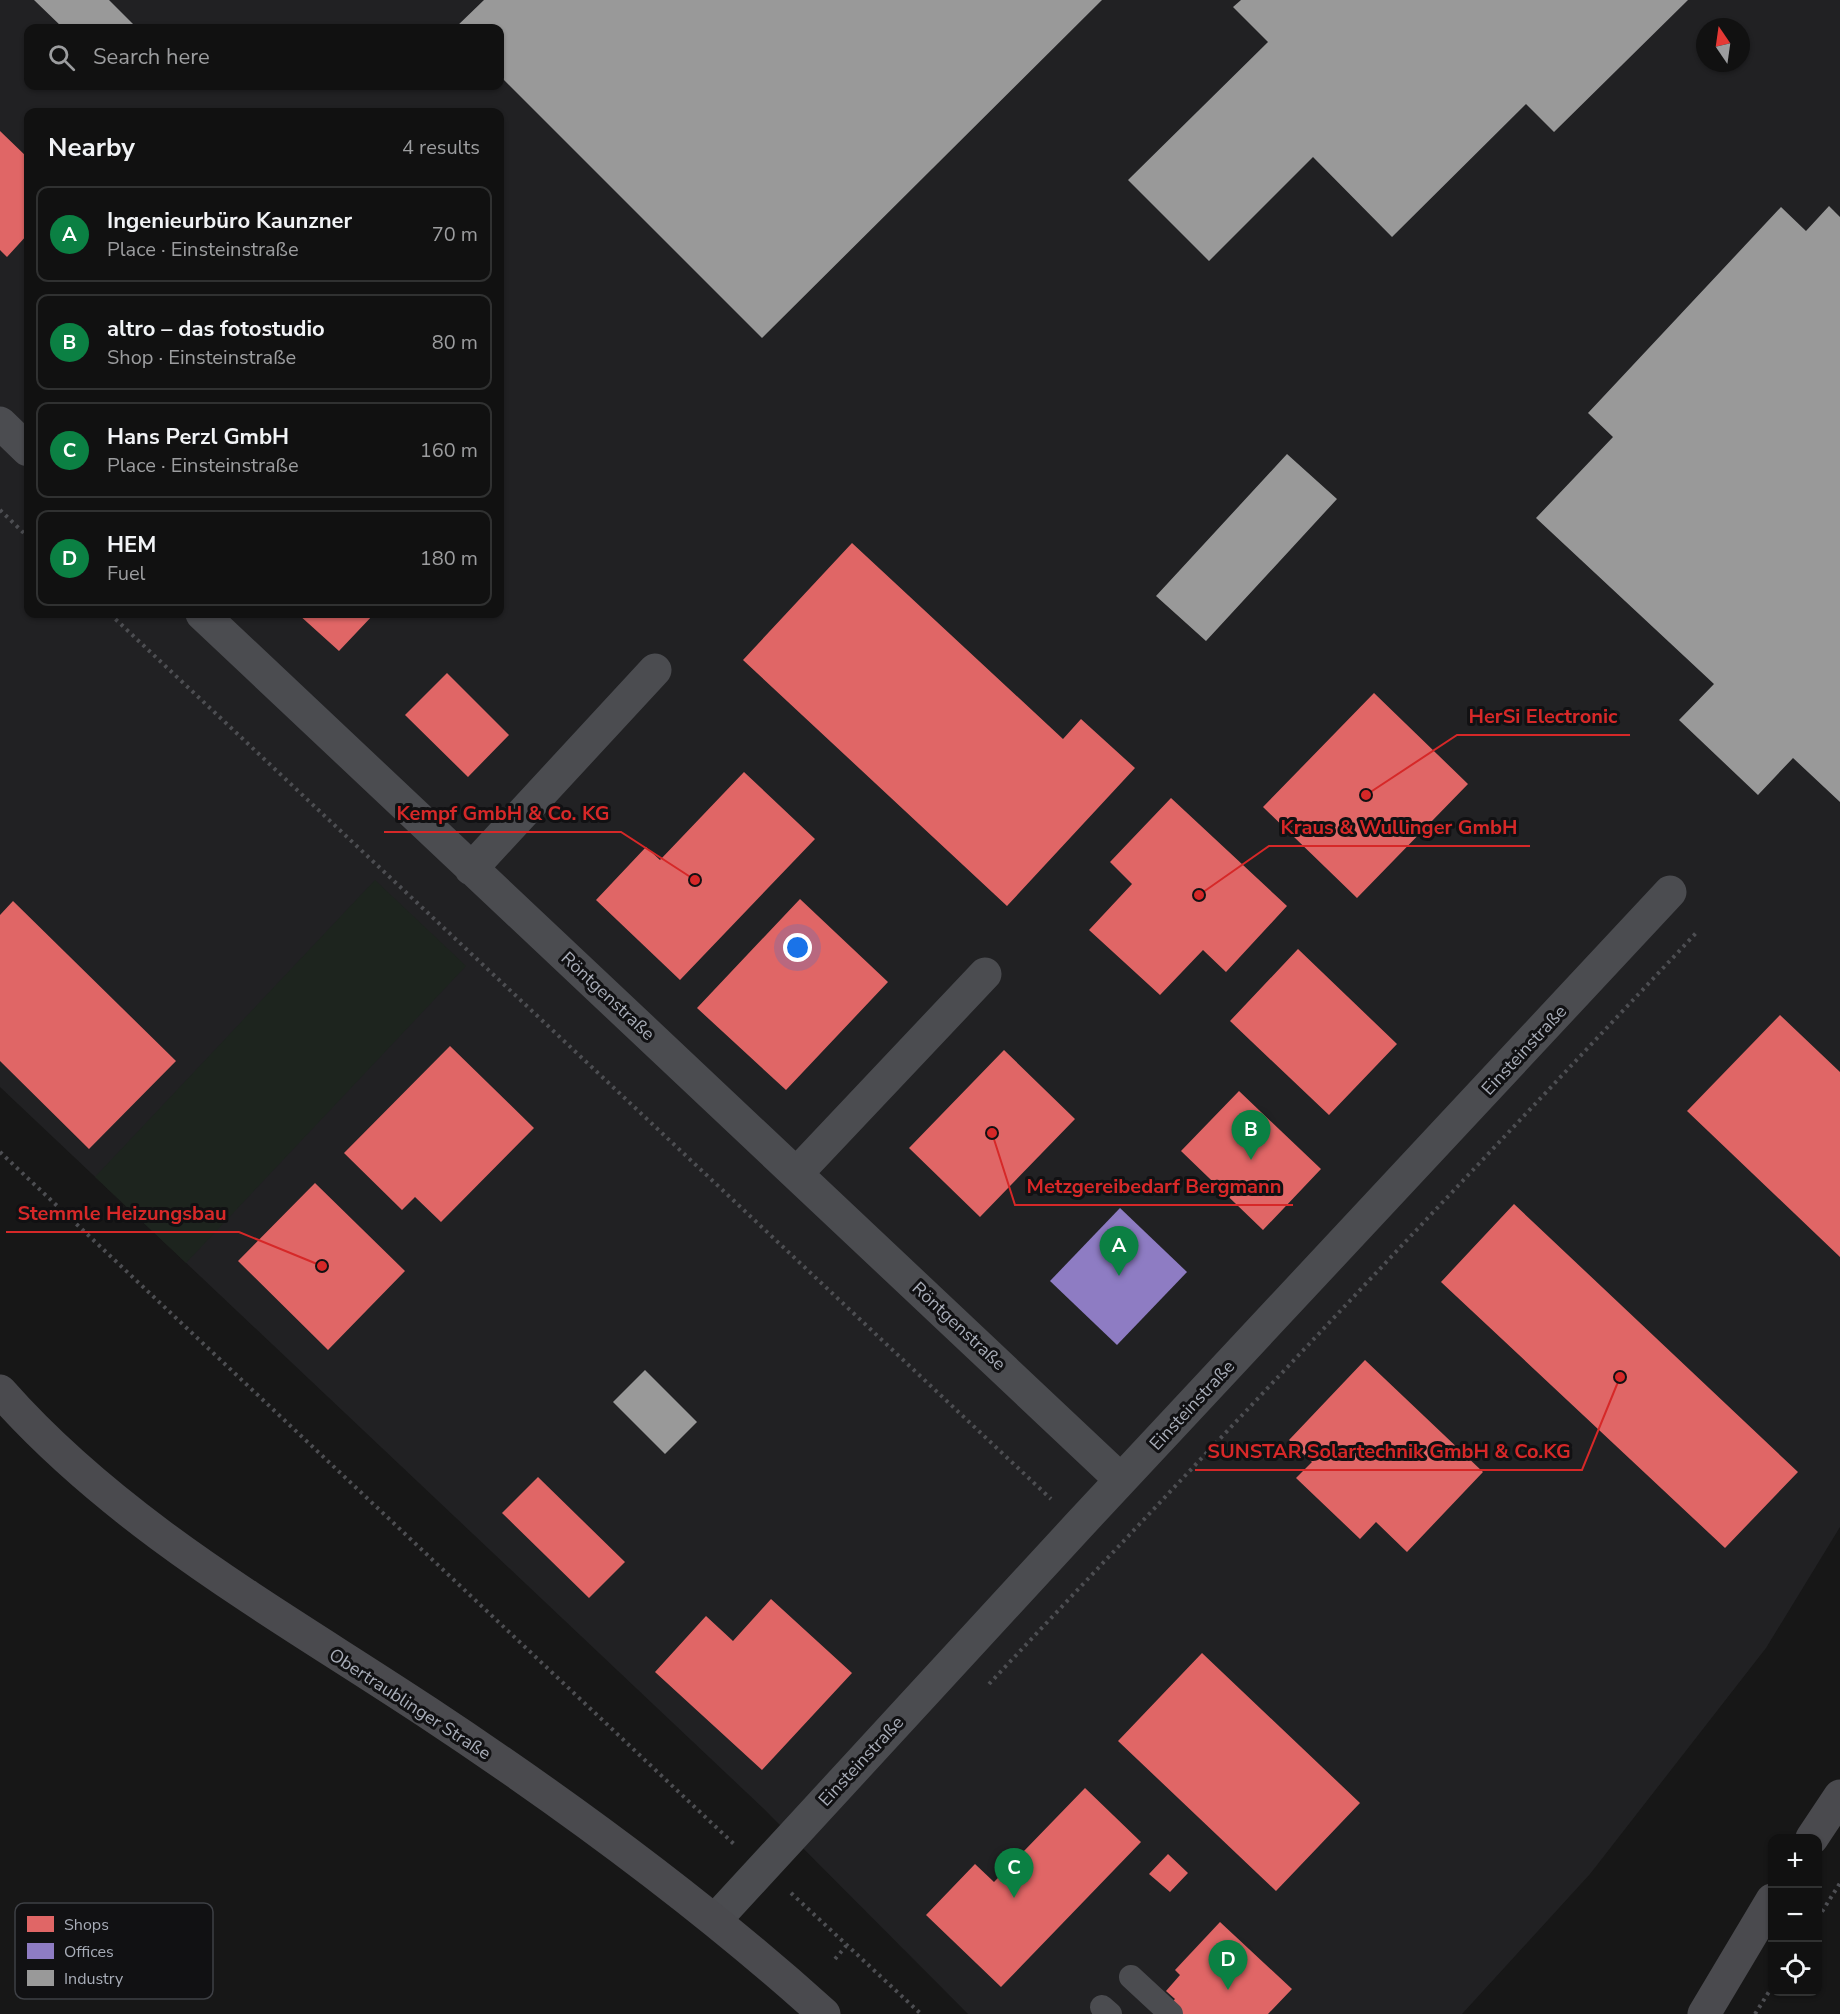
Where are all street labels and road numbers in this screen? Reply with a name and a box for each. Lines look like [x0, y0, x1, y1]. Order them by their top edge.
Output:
street label: Röntgenstraße [556, 946, 660, 1046]
street label: Einsteinstraße [1476, 1000, 1572, 1100]
street label: Röntgenstraße [907, 1276, 1011, 1376]
street label: Einsteinstraße [1144, 1355, 1240, 1455]
street label: Obertraublinger Straße [324, 1643, 496, 1765]
street label: Einsteinstraße [813, 1711, 909, 1811]

